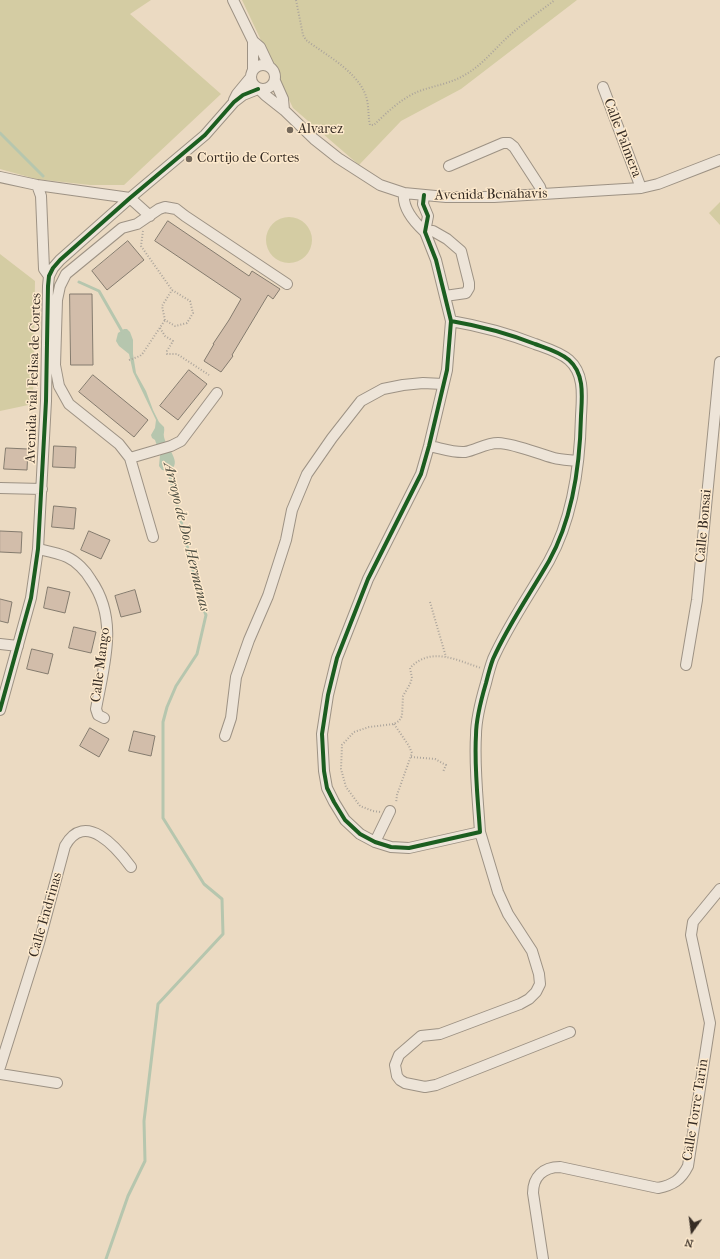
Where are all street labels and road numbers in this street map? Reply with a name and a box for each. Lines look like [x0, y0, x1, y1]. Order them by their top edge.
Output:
street label: Calle Palmera [599, 96, 645, 180]
street label: Avenida Benahavis [434, 186, 548, 204]
street label: Avenida vial Felisa de Cortes [23, 293, 45, 463]
street label: Calle Bonsai [692, 489, 716, 563]
street label: Calle Mango [88, 627, 114, 703]
street label: Calle Endrinas [26, 871, 66, 959]
street label: Calle Torre Tarin [680, 1058, 712, 1162]

